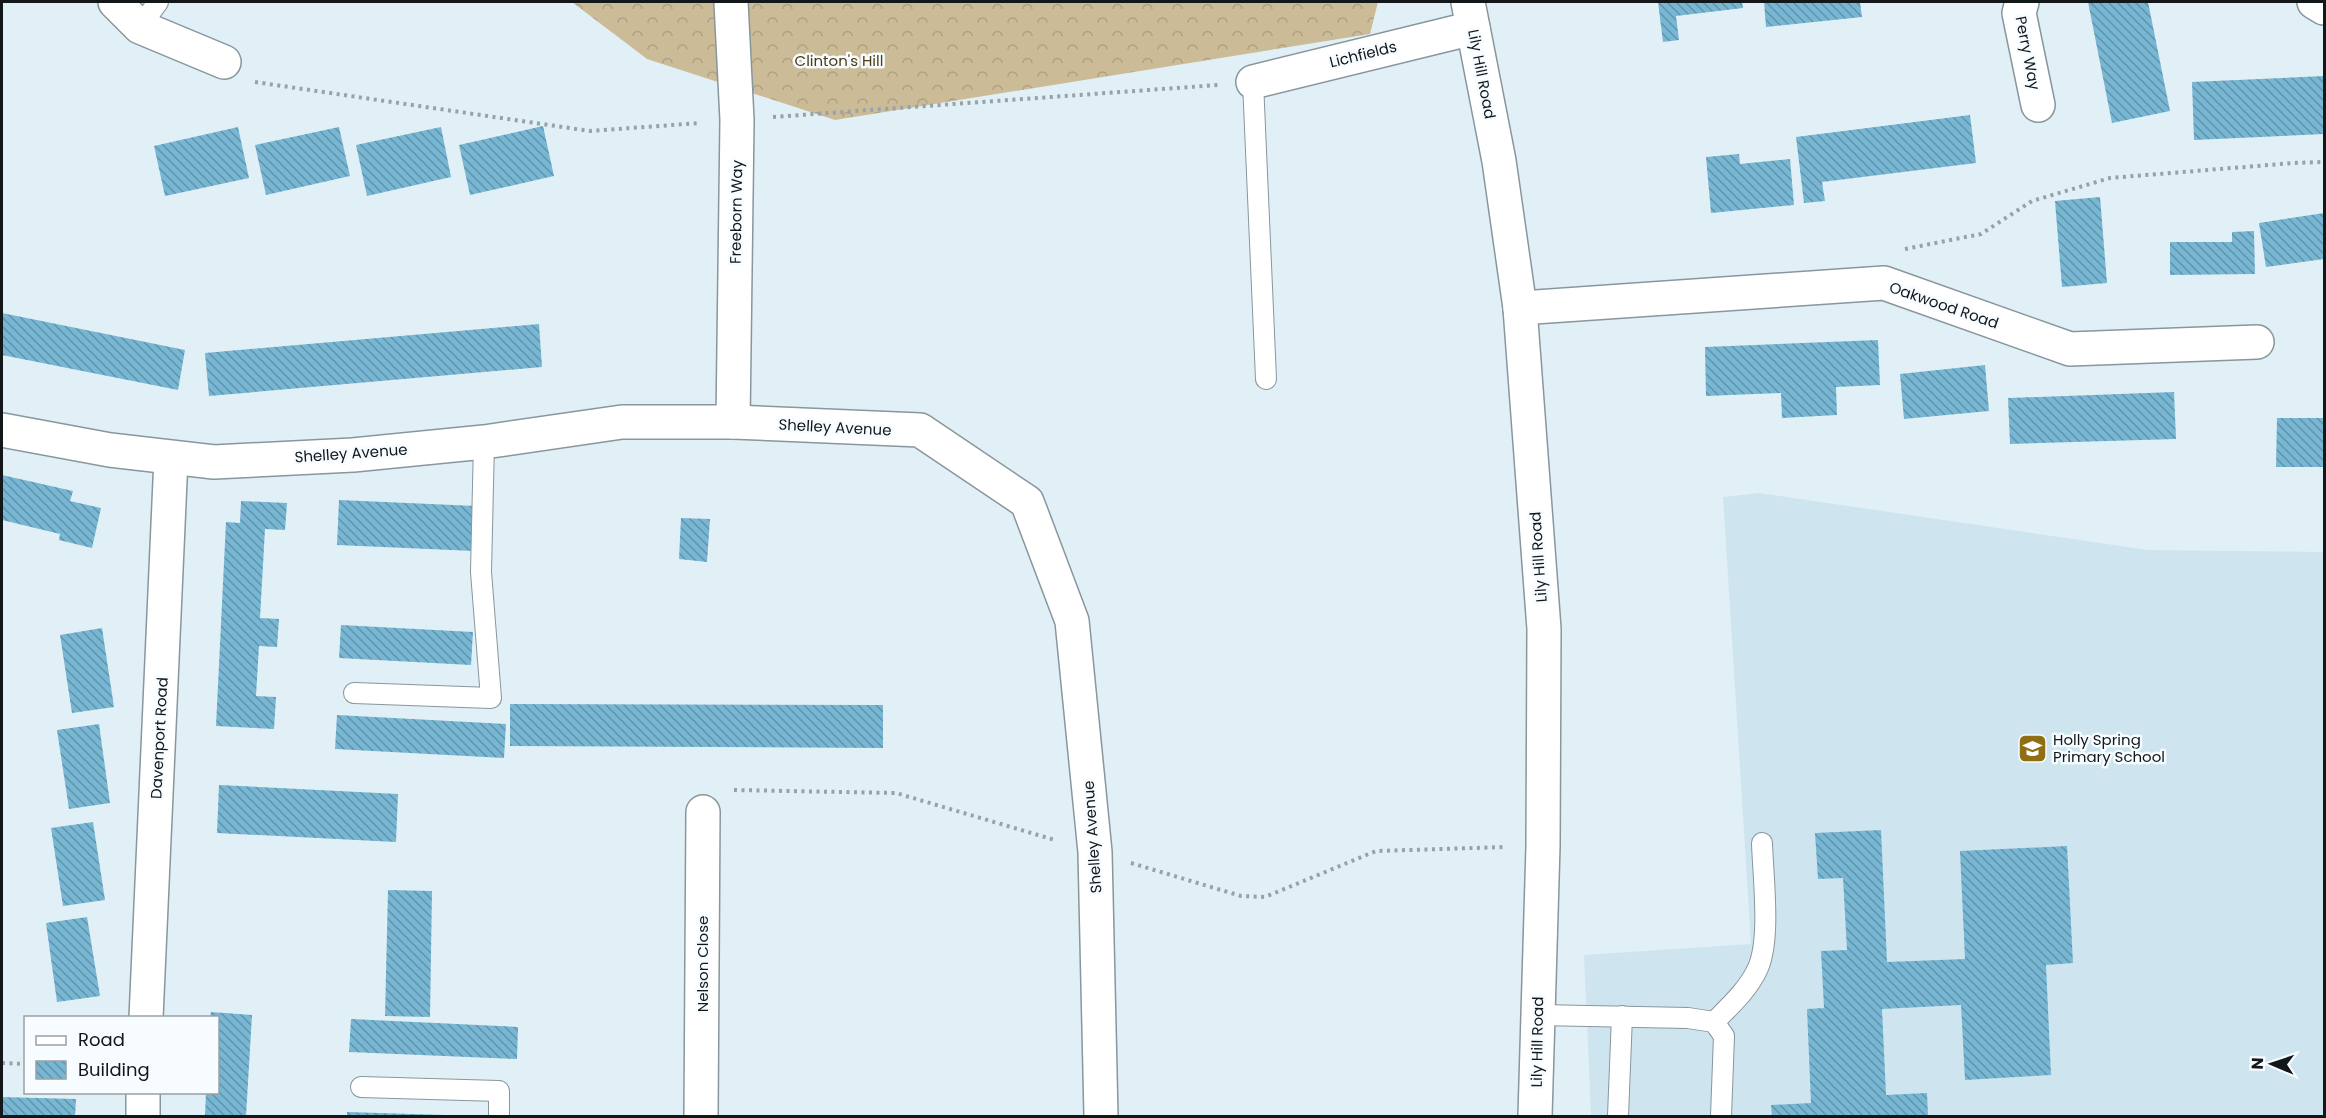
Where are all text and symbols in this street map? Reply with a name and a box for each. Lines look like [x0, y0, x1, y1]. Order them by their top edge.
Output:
street label: Perry Way [2011, 14, 2046, 92]
street label: Lily Hill Road [1463, 27, 1501, 121]
street label: Lichfields [1327, 35, 1399, 72]
park label: Clinton's Hill [795, 50, 883, 71]
street label: Freeborn Way [725, 159, 747, 264]
street label: Oakwood Road [1887, 276, 2001, 334]
street label: Shelley Avenue [778, 414, 892, 440]
street label: Shelley Avenue [294, 439, 408, 467]
street label: Lily Hill Road [1524, 511, 1552, 603]
street label: Davenport Road [145, 677, 173, 799]
place label: Holly Spring Primary School [2053, 729, 2165, 767]
school or university icon: Holly Spring Primary School [2016, 732, 2048, 764]
street label: Shelley Avenue [1078, 780, 1106, 894]
street label: Nelson Close [692, 916, 713, 1012]
street label: Lily Hill Road [1526, 996, 1548, 1088]
legend [24, 1016, 219, 1094]
text: Road [78, 1027, 125, 1052]
north arrow [2242, 1034, 2302, 1094]
text: Building [78, 1057, 150, 1082]
text: N [2246, 1057, 2269, 1070]

